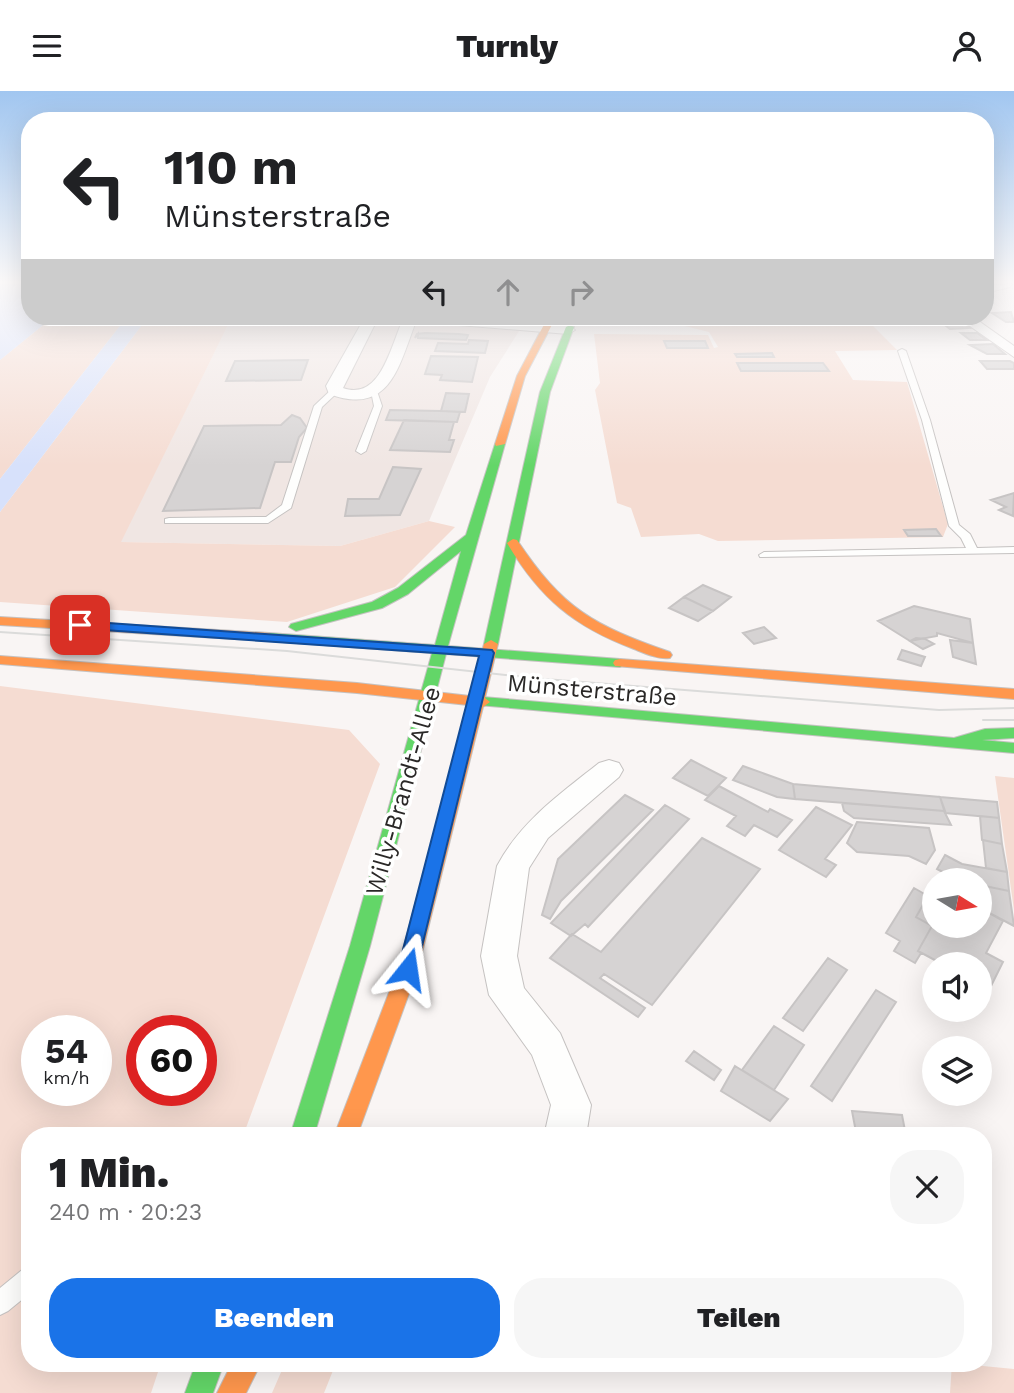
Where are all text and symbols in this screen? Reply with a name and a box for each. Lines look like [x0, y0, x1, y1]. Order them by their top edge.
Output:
icon: menu [28, 27, 66, 65]
text: Turnly [456, 27, 558, 65]
icon: person [948, 27, 986, 65]
text: 110 m [164, 138, 298, 196]
icon: left [49, 140, 140, 231]
text: Münsterstraße [164, 197, 391, 235]
icon: left [416, 273, 454, 311]
icon: ahead [489, 273, 527, 311]
icon: right [562, 273, 600, 311]
pin [50, 595, 110, 655]
icon: arrive [61, 606, 99, 644]
street label: Münsterstraße [506, 669, 678, 711]
street label: Willy-Brandt-Allee [360, 683, 446, 899]
north arrow [922, 868, 992, 938]
map controls [922, 868, 992, 1106]
position arrow [371, 932, 445, 1006]
button: sound [922, 952, 992, 1022]
speed limit sign: 60 [126, 1015, 217, 1106]
text: 54 [45, 1030, 88, 1072]
button: layers [922, 1036, 992, 1106]
text: km/h [43, 1067, 90, 1088]
text: 1 Min. [49, 1148, 169, 1197]
button: close [890, 1150, 964, 1224]
text: 240 m · 20:23 [49, 1199, 202, 1226]
button: Beenden [49, 1278, 500, 1358]
button: Teilen [514, 1278, 964, 1358]

